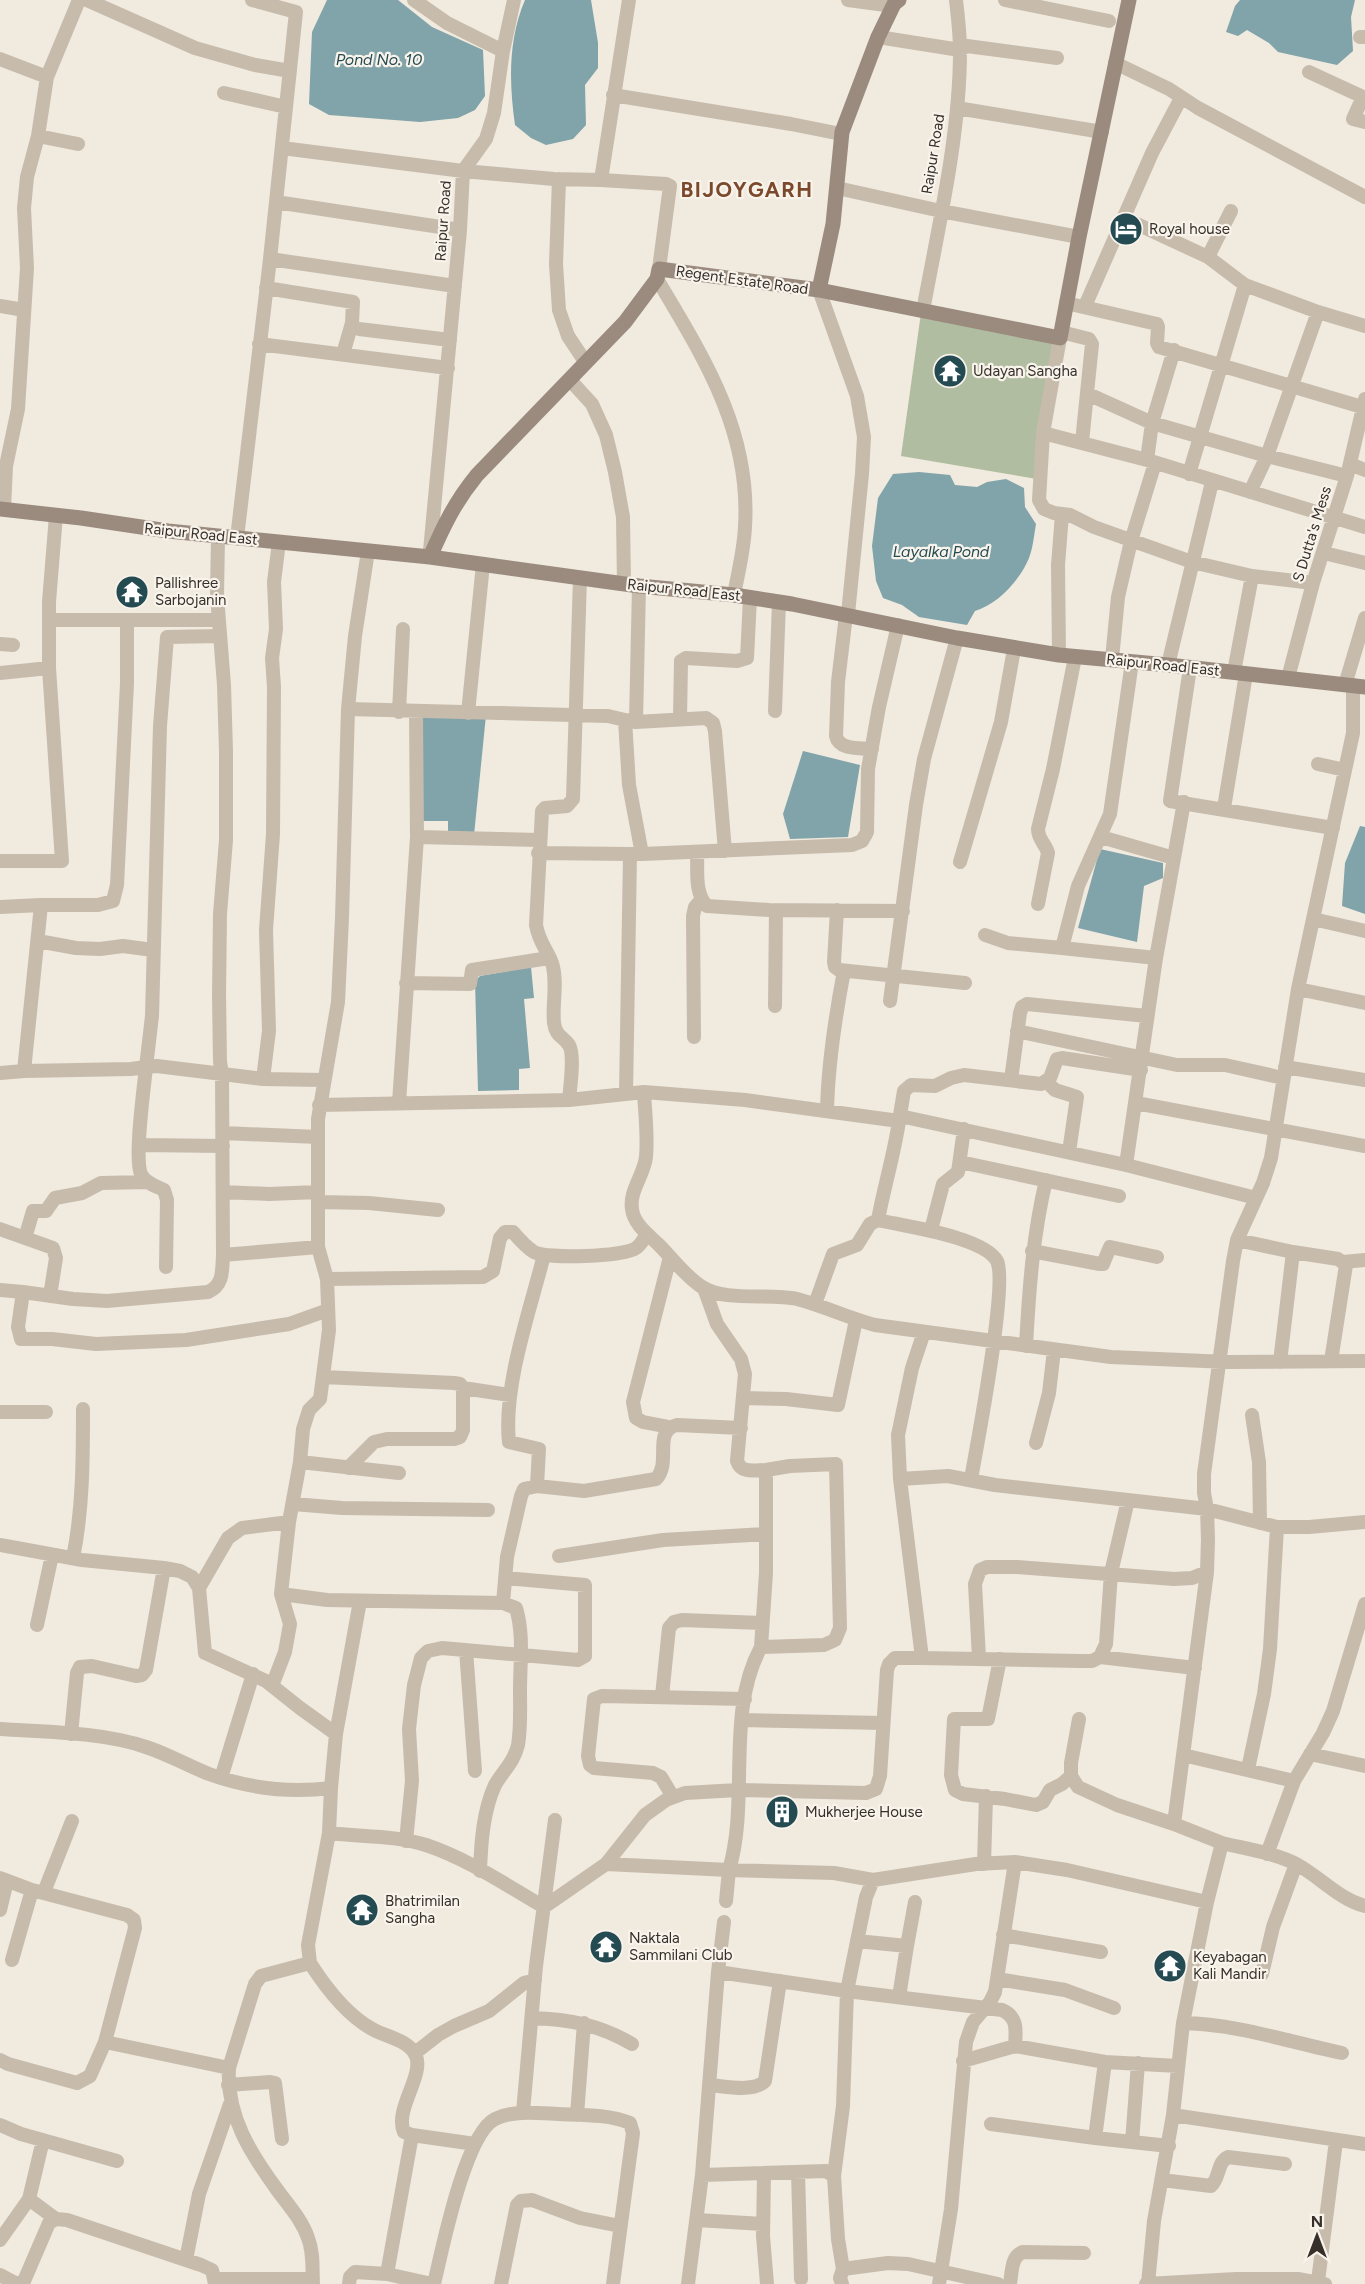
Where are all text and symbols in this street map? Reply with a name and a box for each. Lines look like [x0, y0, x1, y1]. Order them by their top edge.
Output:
water label: Pond No. 10 [336, 50, 422, 69]
street label: Raipur Road [918, 113, 948, 195]
district label: BIJOYGARH [681, 177, 813, 202]
street label: Raipur Road [431, 180, 455, 262]
hotel icon: Royal house [1108, 211, 1144, 247]
place label: Royal house [1149, 220, 1230, 238]
street label: Regent Estate Road [675, 262, 809, 298]
temple icon: Udayan Sangha [932, 353, 968, 389]
place label: Udayan Sangha [973, 362, 1077, 380]
street label: S Dutta's Mess [1289, 484, 1335, 584]
street label: Raipur Road East [143, 519, 259, 549]
water label: Layalka Pond [893, 542, 990, 561]
temple icon: Pallishree Sarbojanin [114, 574, 150, 610]
place label: Pallishree Sarbojanin [155, 574, 226, 609]
street label: Raipur Road East [626, 575, 742, 605]
street label: Raipur Road East [1105, 650, 1221, 680]
building icon: Mukherjee House [764, 1794, 800, 1830]
place label: Mukherjee House [805, 1803, 923, 1821]
temple icon: Bhatrimilan Sangha [344, 1892, 380, 1928]
place label: Bhatrimilan Sangha [385, 1892, 460, 1927]
temple icon: Naktala Sammilani Club [588, 1929, 624, 1965]
place label: Naktala Sammilani Club [629, 1929, 733, 1964]
temple icon: Keyabagan Kali Mandir [1152, 1948, 1188, 1984]
place label: Keyabagan Kali Mandir [1193, 1948, 1267, 1983]
north arrow [1287, 2206, 1347, 2266]
text: N [1311, 2212, 1323, 2231]

